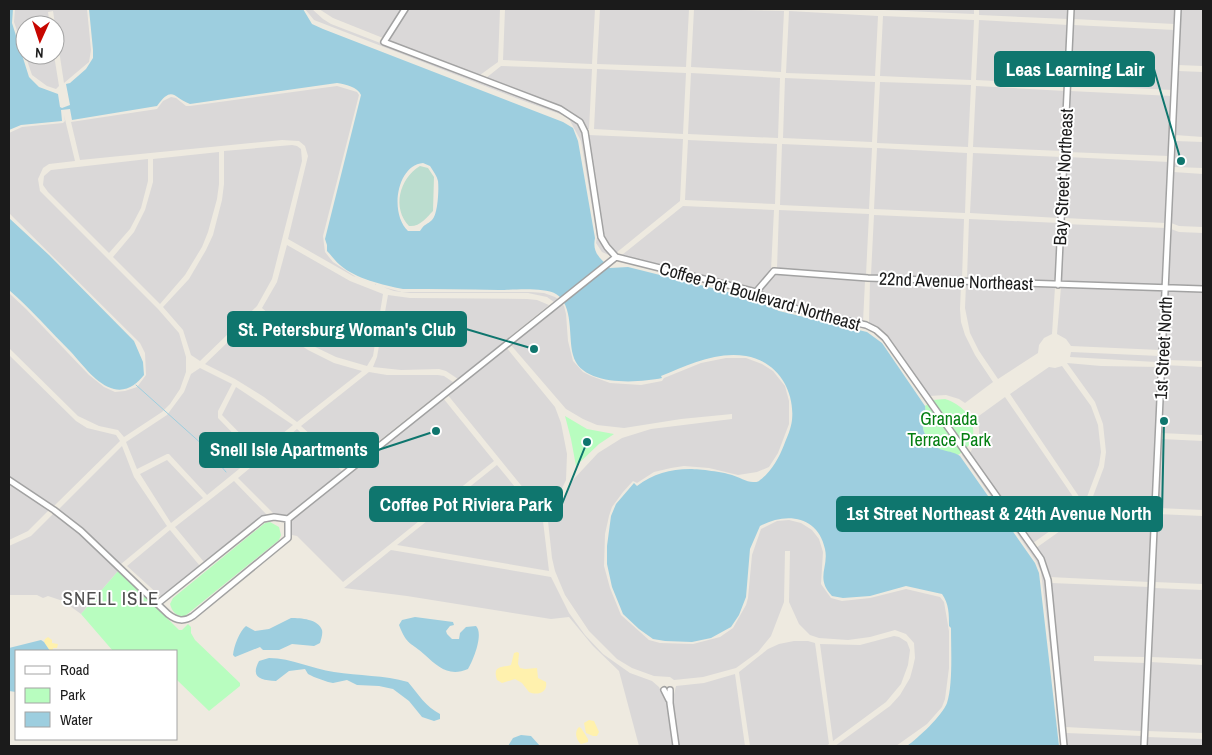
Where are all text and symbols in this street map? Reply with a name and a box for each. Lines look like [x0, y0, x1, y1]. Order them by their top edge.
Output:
north arrow [15, 15, 65, 65]
text: N [35, 44, 44, 62]
callout: Leas Learning Lair [995, 52, 1154, 86]
text: Leas Learning Lair [1006, 56, 1144, 82]
street label: Bay Street Northeast [1047, 108, 1079, 246]
street label: Coffee Pot Boulevard Northeast [657, 255, 863, 337]
street label: 22nd Avenue Northeast [879, 266, 1033, 296]
street label: 1st Street North [1148, 296, 1178, 400]
callout: St. Petersburg Woman's Club [228, 312, 466, 346]
text: St. Petersburg Woman's Club [238, 316, 456, 342]
park label: Granada Terrace Park [907, 406, 991, 452]
callout: Snell Isle Apartments [200, 433, 378, 467]
text: Snell Isle Apartments [210, 436, 368, 462]
callout: Coffee Pot Riviera Park [370, 487, 562, 521]
text: Coffee Pot Riviera Park [380, 491, 552, 517]
callout: 1st Street Northeast & 24th Avenue North [837, 497, 1162, 531]
text: 1st Street Northeast & 24th Avenue North [846, 500, 1152, 526]
district label: SNELL ISLE [63, 585, 159, 611]
legend [15, 650, 178, 740]
text: Road [60, 659, 89, 680]
text: Park [60, 684, 86, 705]
text: Water [60, 709, 92, 730]

